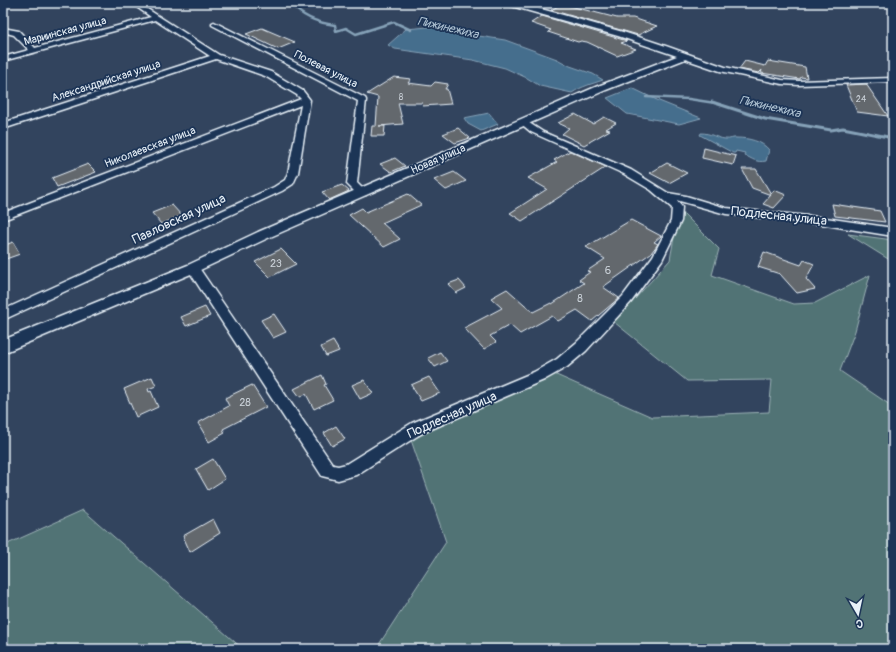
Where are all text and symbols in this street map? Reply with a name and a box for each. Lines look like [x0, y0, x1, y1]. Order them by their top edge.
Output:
street label: Мариинская улица [22, 14, 108, 48]
water label: Пижинежиха [416, 14, 481, 43]
street label: Полевая улица [292, 47, 360, 91]
street label: Александрийская улица [50, 57, 162, 105]
house number: 8 [399, 92, 404, 103]
water label: Пижинежиха [738, 93, 803, 122]
house number: 24 [856, 94, 867, 105]
street label: Николаевская улица [103, 124, 197, 170]
street label: Новая улица [409, 141, 467, 177]
street label: Павловская улица [130, 190, 228, 248]
street label: Подлесная улица [730, 203, 828, 229]
house number: 23 [270, 257, 282, 270]
house number: 6 [605, 264, 611, 277]
house number: 8 [577, 292, 583, 305]
street label: Подлесная улица [405, 388, 499, 442]
house number: 28 [239, 396, 251, 409]
north arrow [838, 594, 878, 634]
text: С [855, 616, 864, 630]

